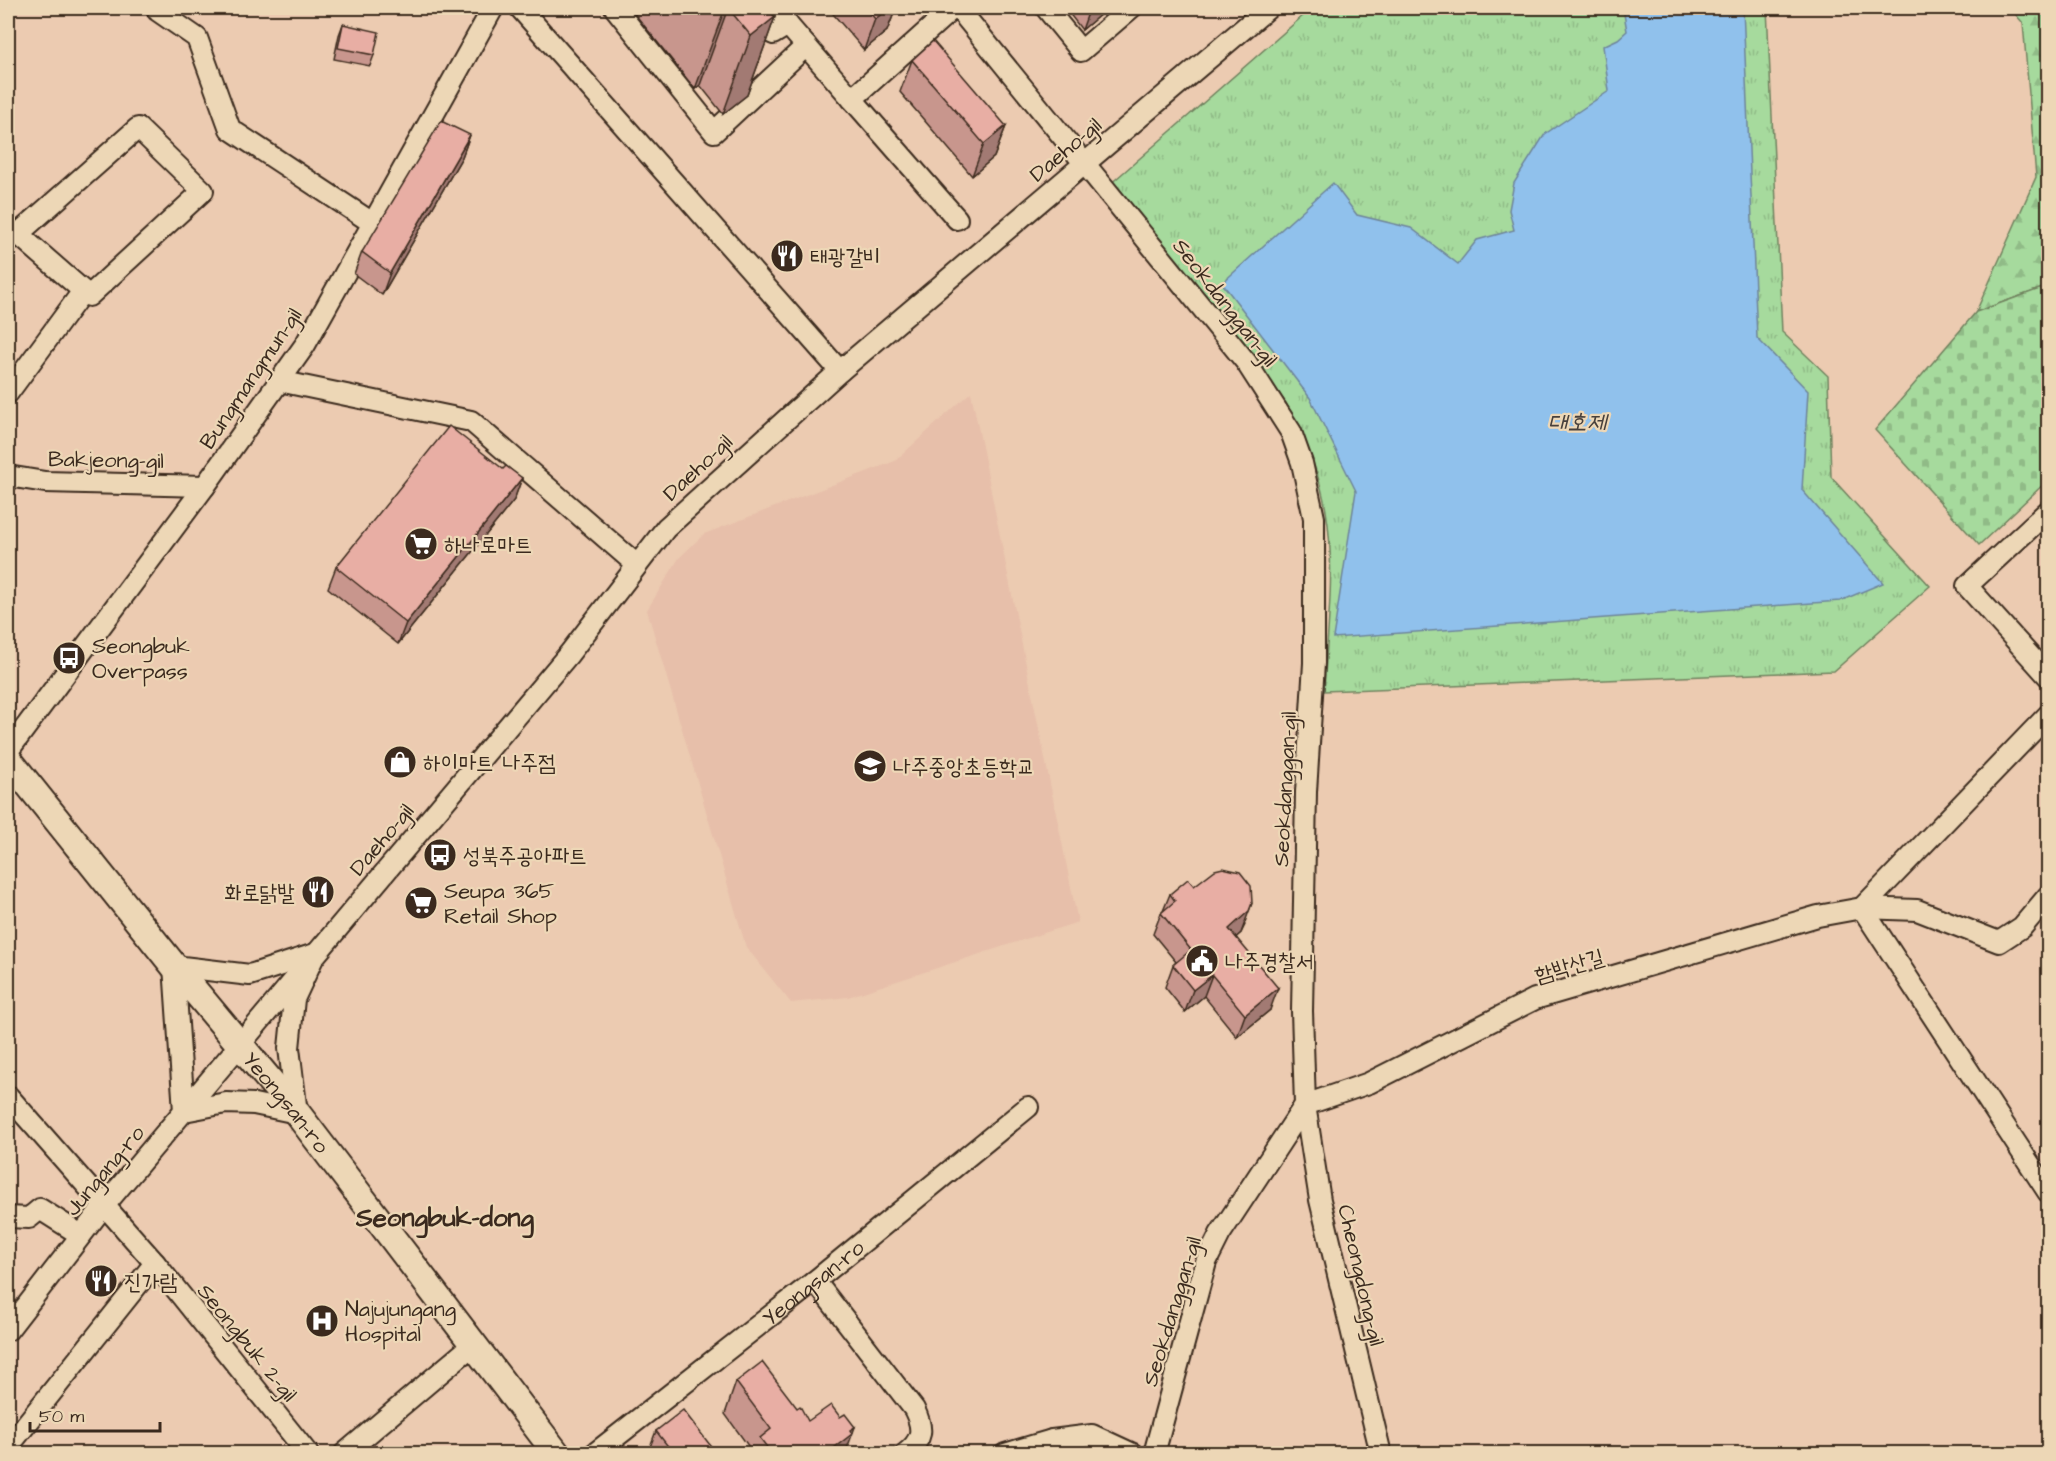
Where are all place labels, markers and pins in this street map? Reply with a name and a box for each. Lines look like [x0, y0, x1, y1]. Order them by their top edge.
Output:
restaurant icon: 태광갈비 [769, 238, 805, 274]
place label: 태광갈비 [810, 242, 881, 273]
supermarket icon: 하나로마트 [403, 526, 439, 562]
place label: 하나로마트 [444, 530, 533, 561]
place label: Seongbuk Overpass [92, 631, 190, 687]
bus stop icon: Seongbuk Overpass [51, 640, 87, 676]
shop icon: 하이마트 나주점 [382, 744, 418, 780]
place label: 하이마트 나주점 [423, 748, 556, 779]
school or university icon: 나주중앙초등학교 [852, 748, 888, 784]
place label: 나주중앙초등학교 [893, 752, 1035, 783]
bus stop icon: 성북주공아파트 [422, 837, 458, 873]
place label: 성북주공아파트 [463, 841, 587, 872]
restaurant icon: 화로닭발 [300, 874, 336, 910]
place label: Seupa 365 Retail Shop [444, 876, 557, 932]
place label: 화로닭발 [224, 878, 295, 909]
supermarket icon: Seupa 365 Retail Shop [403, 885, 439, 921]
public building icon: 나주경찰서 [1184, 943, 1220, 979]
place label: 나주경찰서 [1225, 947, 1314, 978]
restaurant icon: 진가람 [83, 1263, 119, 1299]
place label: 진가람 [124, 1267, 177, 1298]
place label: Najujungang Hospital [345, 1294, 456, 1350]
hospital icon: Najujungang Hospital [304, 1303, 340, 1339]

